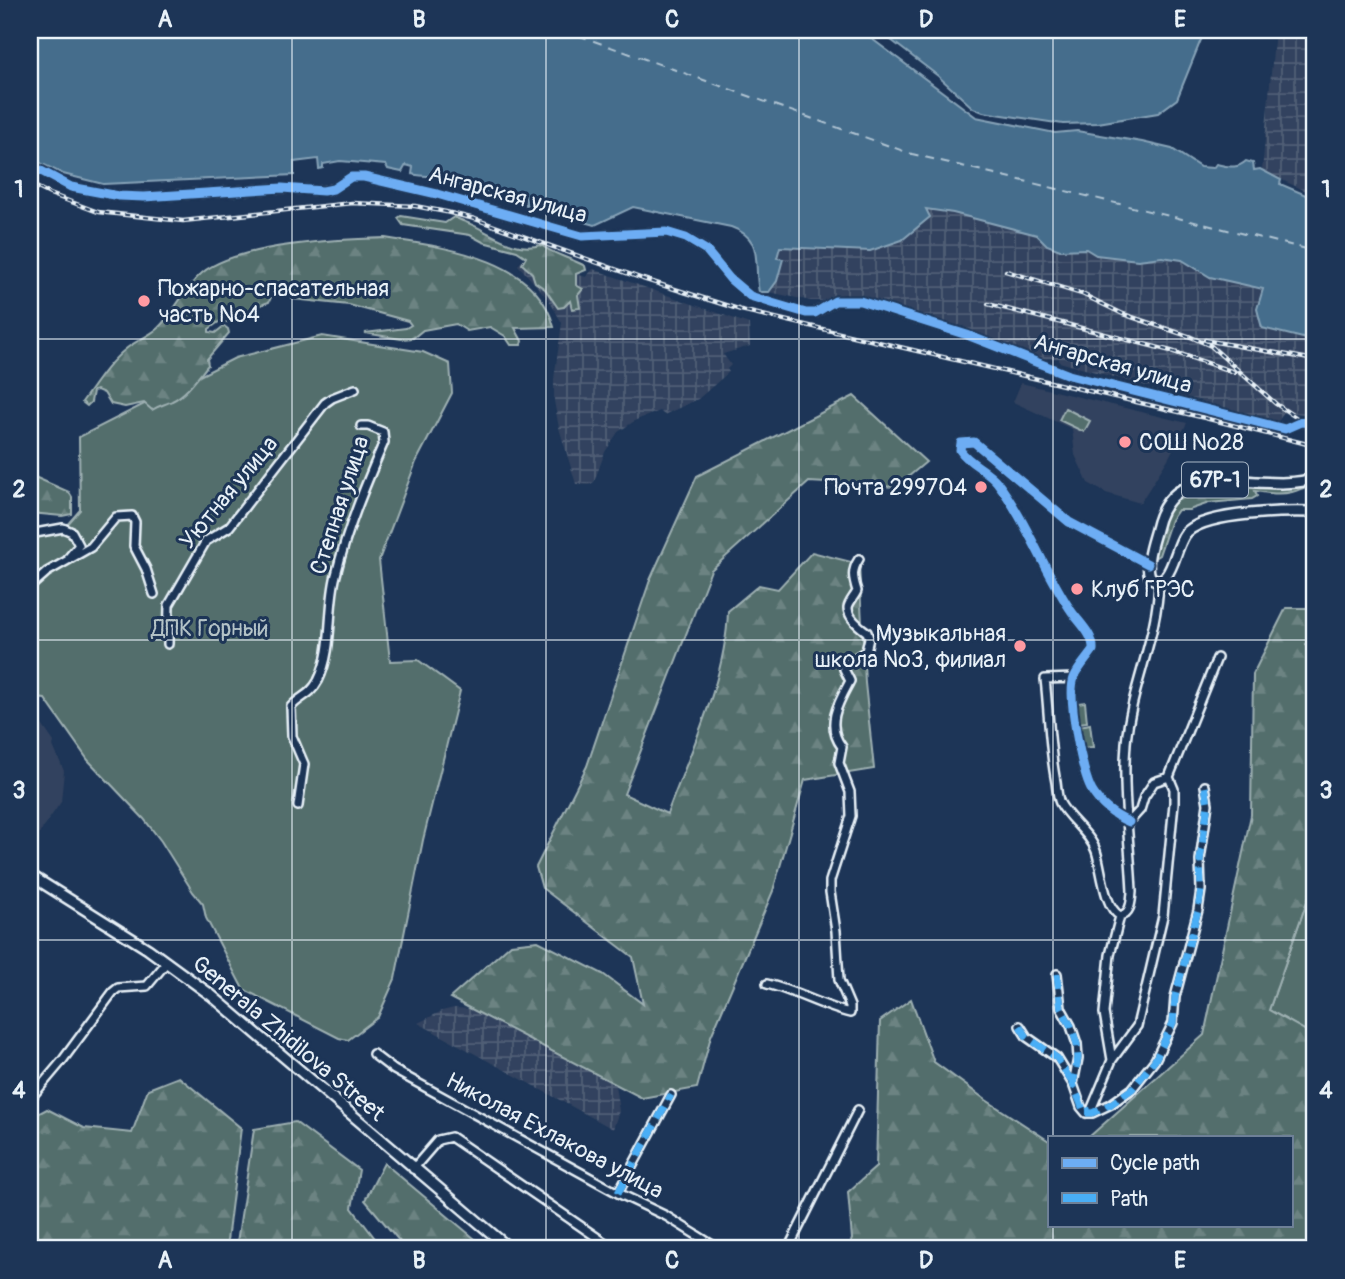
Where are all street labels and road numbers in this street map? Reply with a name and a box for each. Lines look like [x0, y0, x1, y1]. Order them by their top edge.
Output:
street label: Ангарская улица [425, 159, 590, 230]
street label: Ангарская улица [1030, 327, 1195, 400]
street label: Уютная улица [173, 430, 284, 555]
street label: Степная улица [303, 432, 376, 578]
road number: 67Р-1 [1182, 462, 1248, 498]
street label: Generala Zhidilova Street [186, 949, 392, 1128]
street label: Николая Ехлакова улица [441, 1066, 669, 1205]

